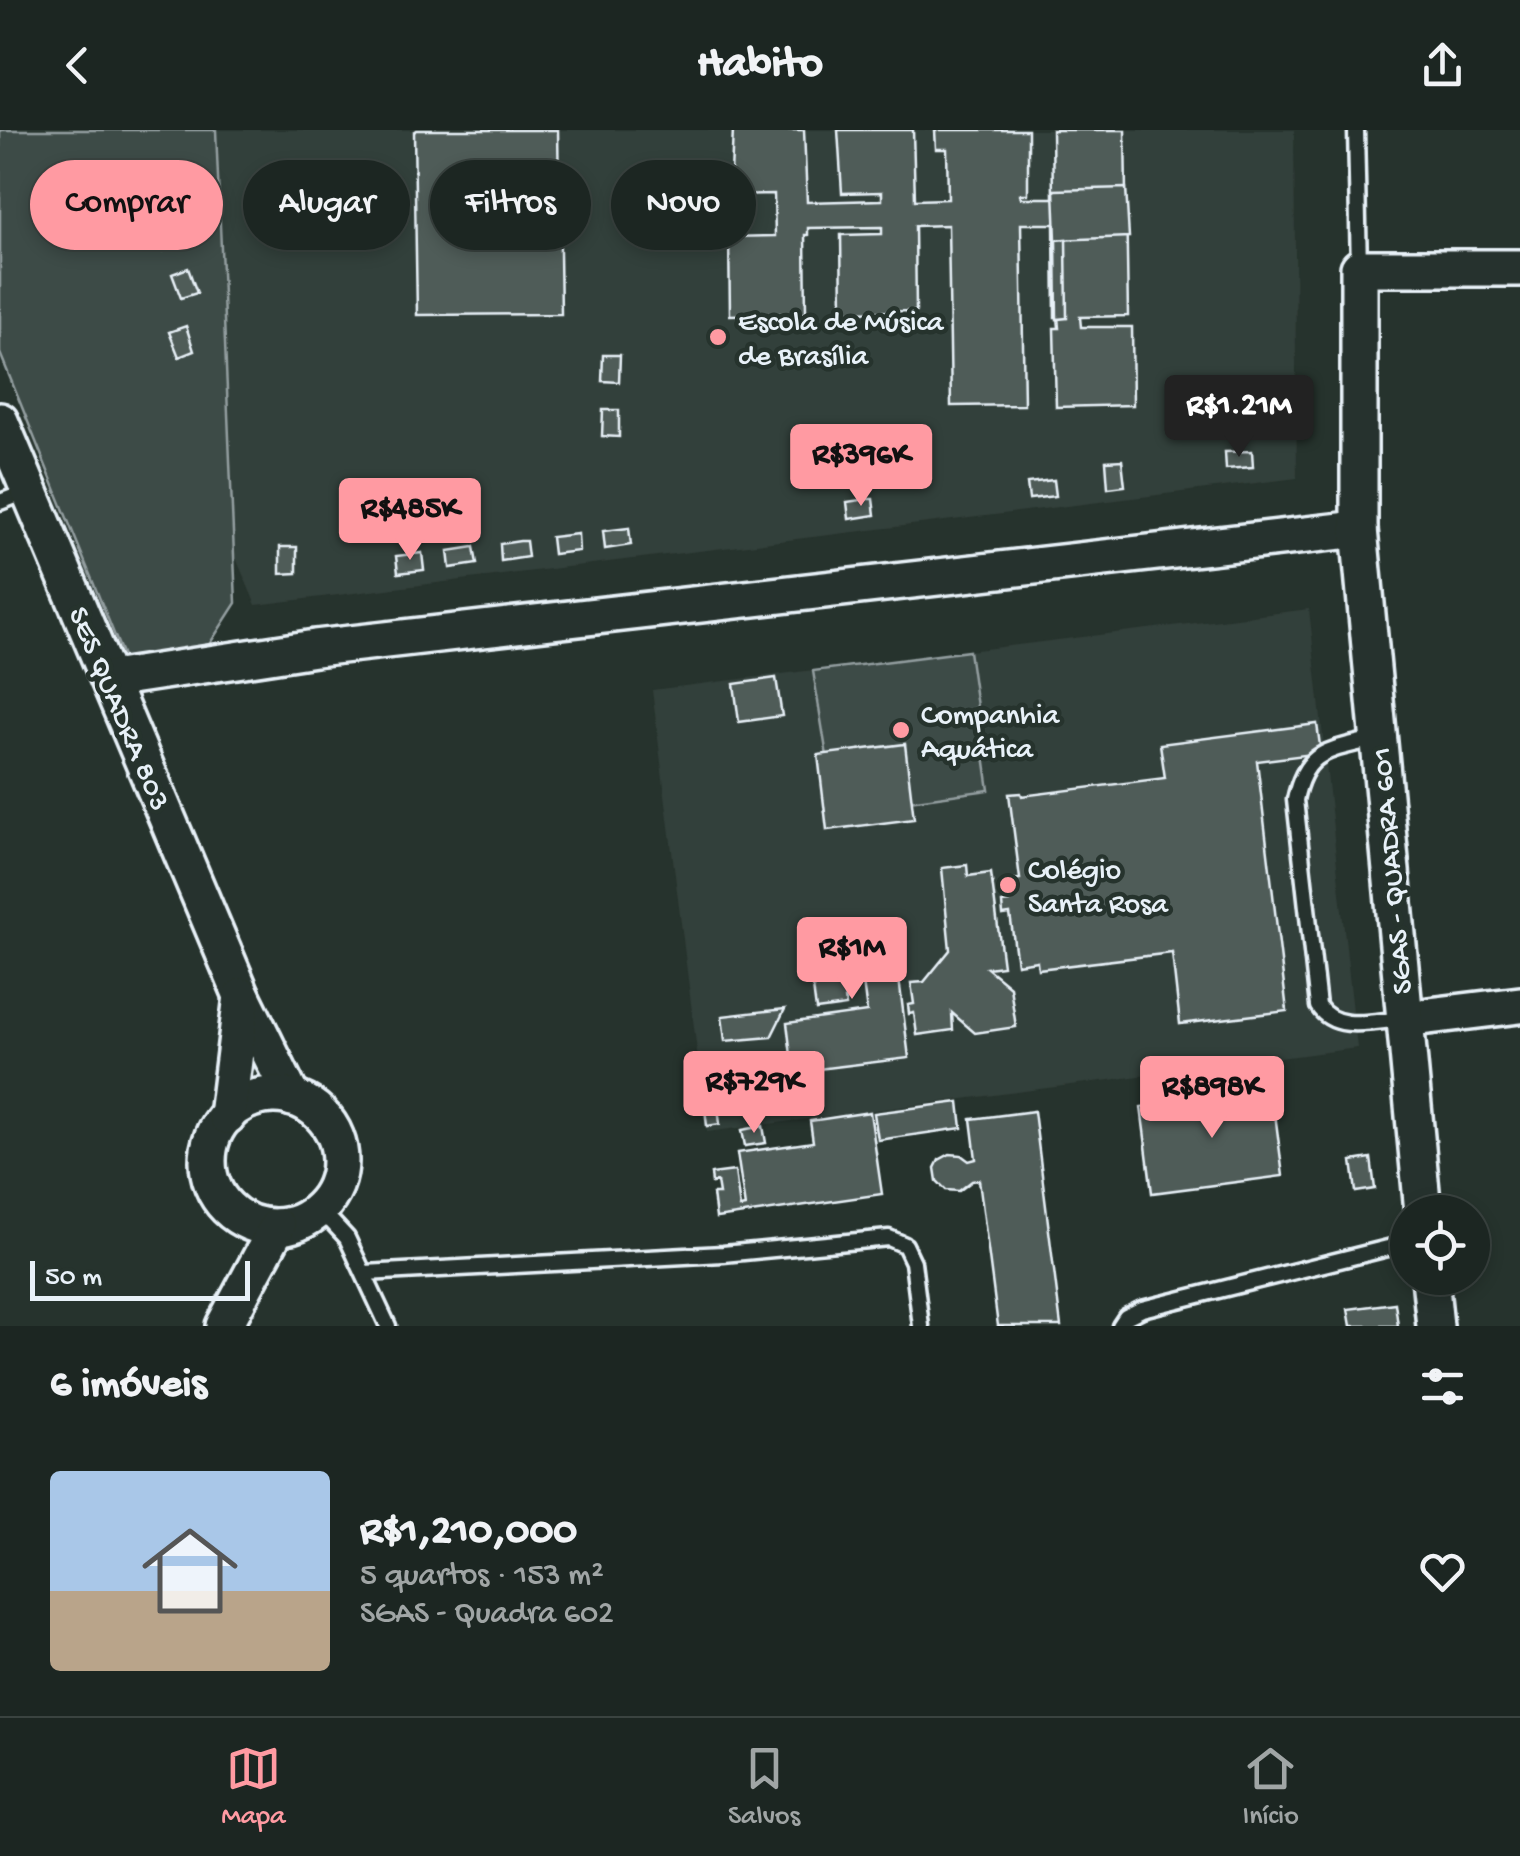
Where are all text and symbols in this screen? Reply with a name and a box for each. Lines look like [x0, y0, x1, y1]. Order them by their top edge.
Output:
icon: back [50, 38, 105, 93]
icon: share [1415, 38, 1470, 93]
text: Habito [697, 39, 823, 92]
chip: Comprar [30, 160, 223, 250]
chip: Alugar [243, 160, 410, 250]
chip: Filtros [430, 160, 591, 250]
chip: Novo [611, 160, 756, 250]
place label: Escola de Música de Brasília [738, 307, 945, 376]
marker: Escola de Música de Brasília [707, 326, 729, 348]
pin: R$1.21M [1147, 375, 1331, 460]
text: R$1.21M [1187, 388, 1291, 426]
pin: R$396K [780, 424, 942, 509]
text: R$396K [812, 437, 910, 475]
pin: R$485K [329, 478, 491, 563]
text: R$485K [361, 491, 459, 529]
street label: SES QUADRA 803 [58, 603, 176, 817]
place label: Companhia Aquática [921, 700, 1060, 769]
marker: Companhia Aquática [890, 719, 912, 741]
street label: SGAS - QUADRA 601 [1366, 746, 1423, 996]
place label: Colégio Santa Rosa [1028, 855, 1169, 924]
marker: Colégio Santa Rosa [997, 874, 1019, 896]
pin: R$1M [793, 917, 911, 1002]
text: R$1M [819, 930, 885, 968]
pin: R$729K [673, 1051, 835, 1136]
pin: R$898K [1131, 1056, 1293, 1141]
text: R$729K [705, 1064, 803, 1102]
text: R$898K [1162, 1069, 1262, 1107]
map controls [1390, 1195, 1490, 1295]
button: locate [1390, 1195, 1490, 1295]
scale bar [30, 1256, 250, 1300]
text: 50 m [45, 1262, 102, 1295]
icon: filters [1415, 1359, 1470, 1414]
text: 6 imóveis [50, 1362, 207, 1411]
text: R$1,210,000 [360, 1509, 577, 1558]
icon: home [130, 1511, 250, 1631]
icon: heart [1415, 1544, 1470, 1599]
text: 5 quartos · 153 m² [360, 1558, 604, 1596]
text: SGAS - Quadra 602 [360, 1596, 614, 1634]
tab: Mapa [221, 1741, 286, 1834]
tab: Salvos [728, 1741, 800, 1834]
tab: Início [1242, 1741, 1299, 1834]

